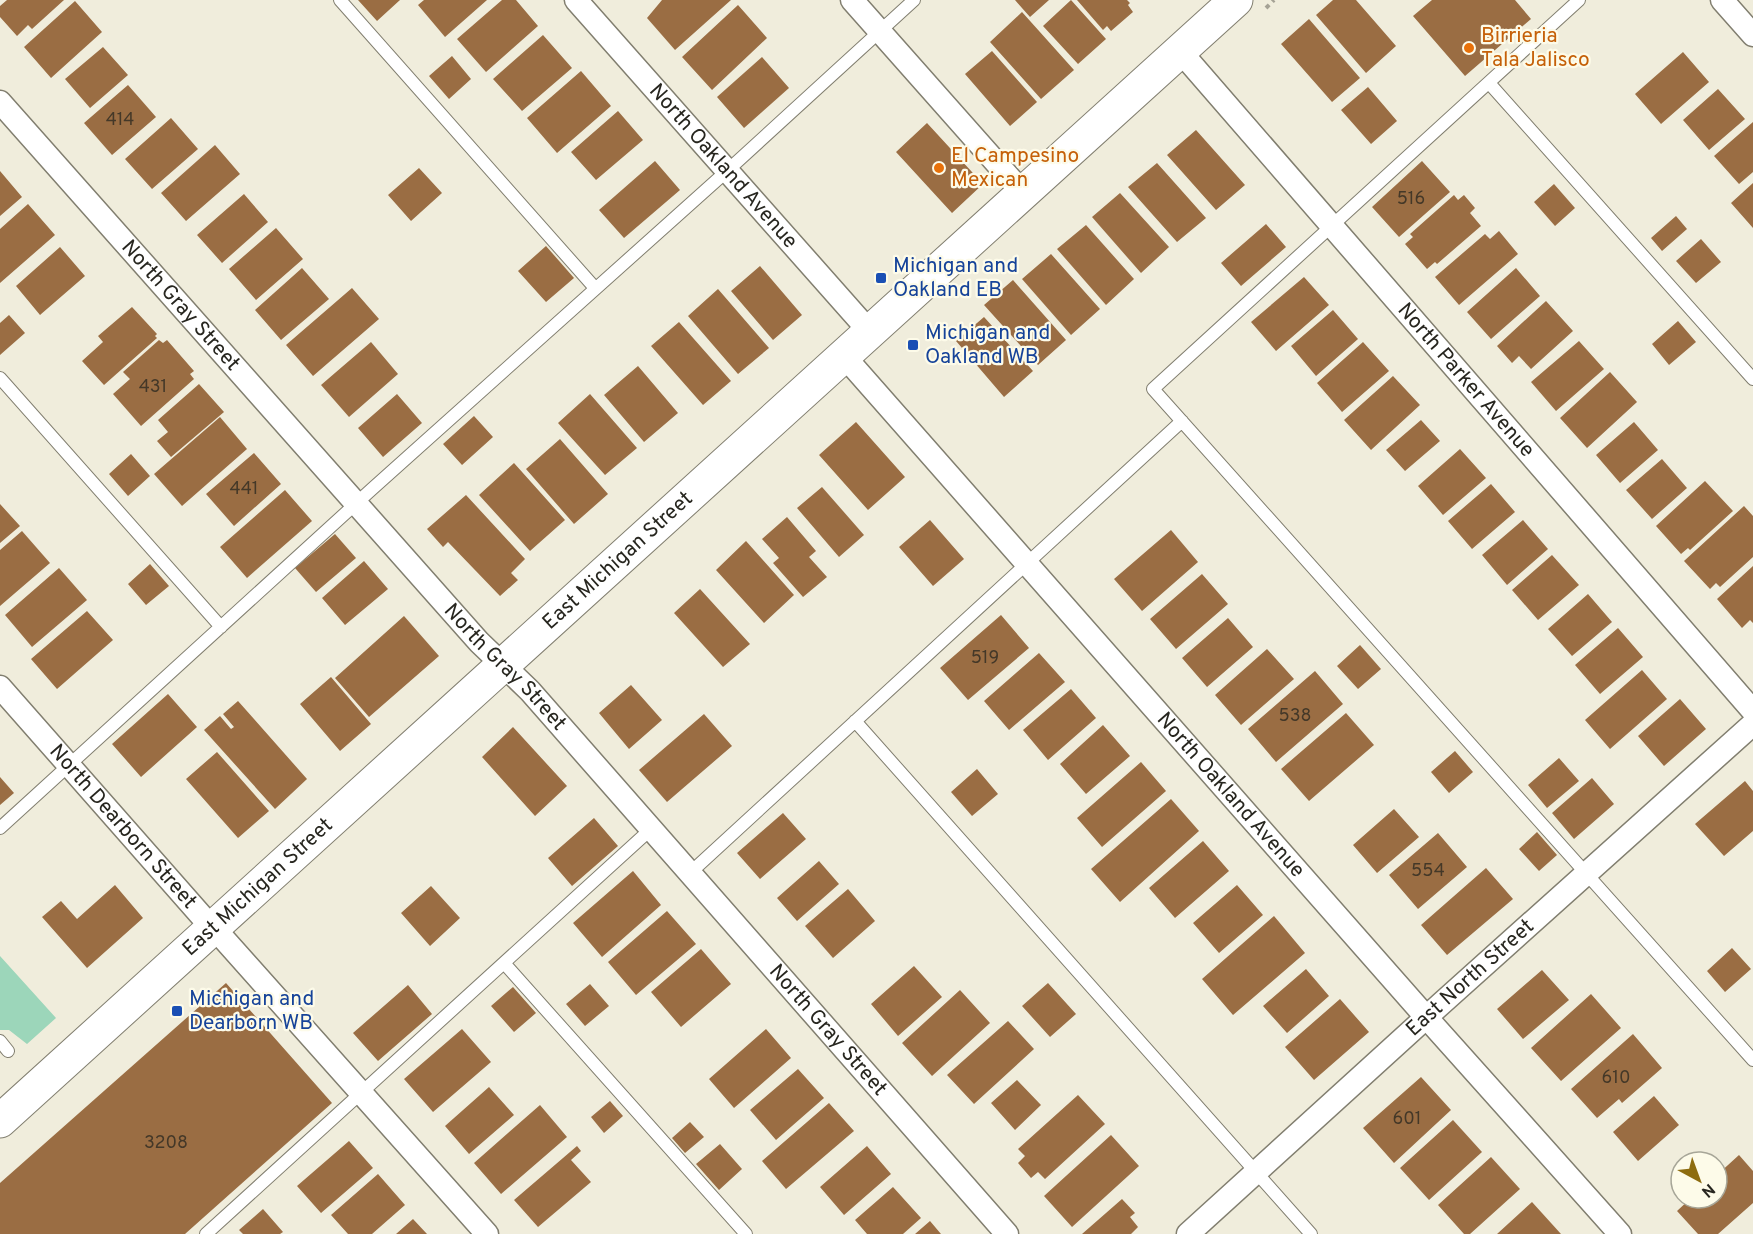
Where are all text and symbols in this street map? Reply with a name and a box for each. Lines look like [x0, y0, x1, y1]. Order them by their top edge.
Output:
place label: Birrieria Tala Jalisco [1481, 23, 1590, 74]
marker: Birrieria Tala Jalisco [1462, 41, 1476, 55]
street label: North Oakland Avenue [643, 78, 803, 254]
house number: 414 [106, 109, 134, 132]
place label: El Campesino Mexican [951, 143, 1079, 194]
marker: El Campesino Mexican [932, 161, 946, 175]
house number: 516 [1397, 188, 1425, 211]
street label: North Gray Street [115, 234, 246, 377]
place label: Michigan and Oakland EB [893, 253, 1018, 304]
marker: Michigan and Oakland EB [874, 271, 888, 285]
street label: North Parker Avenue [1391, 297, 1540, 463]
place label: Michigan and Oakland WB [925, 320, 1050, 371]
marker: Michigan and Oakland WB [906, 338, 920, 352]
house number: 431 [139, 376, 167, 399]
house number: 441 [229, 478, 259, 501]
street label: East Michigan Street [537, 486, 699, 636]
street label: North Gray Street [438, 598, 572, 736]
house number: 519 [971, 647, 999, 670]
house number: 538 [1278, 705, 1312, 728]
street label: North Oakland Avenue [1151, 707, 1311, 883]
street label: North Dearborn Street [43, 739, 203, 915]
street label: East Michigan Street [177, 812, 339, 962]
house number: 554 [1411, 860, 1445, 883]
street label: East North Street [1400, 913, 1540, 1043]
street label: North Gray Street [763, 959, 893, 1102]
place label: Michigan and Dearborn WB [189, 986, 314, 1037]
marker: Michigan and Dearborn WB [170, 1004, 184, 1018]
house number: 610 [1601, 1067, 1631, 1090]
house number: 601 [1392, 1108, 1422, 1131]
house number: 3208 [144, 1132, 188, 1155]
north arrow [1669, 1150, 1729, 1210]
text: N [1697, 1178, 1718, 1201]

